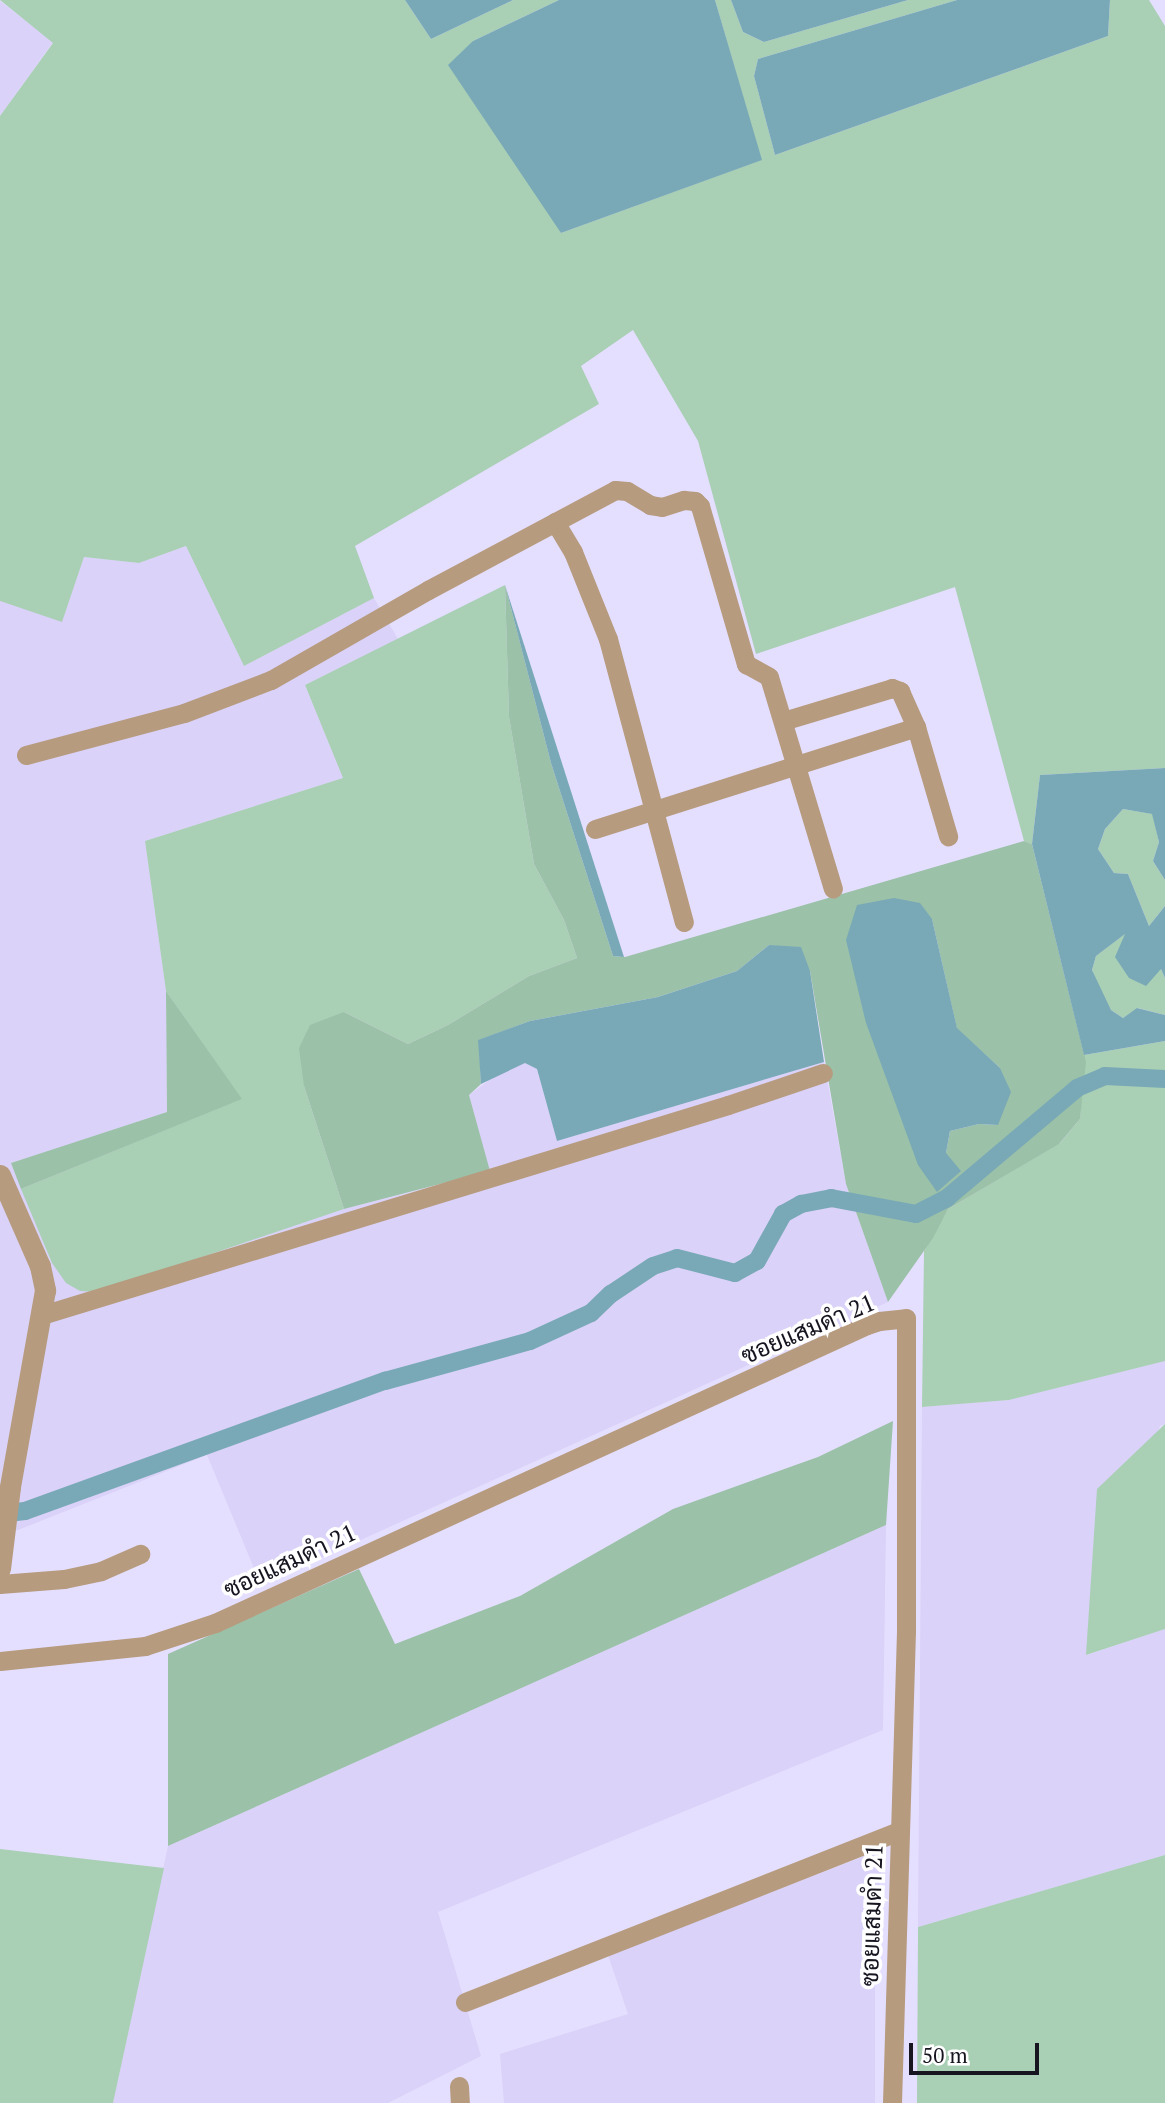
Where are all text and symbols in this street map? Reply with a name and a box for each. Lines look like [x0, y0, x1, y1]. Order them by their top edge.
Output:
street label: ซอยแสมดำ 21 [737, 1288, 879, 1370]
street label: ซอยแสมดำ 21 [219, 1518, 361, 1604]
street label: ซอยแสมดำ 21 [855, 1843, 889, 1987]
scale bar [913, 2030, 1042, 2074]
text: 50 m [922, 2041, 968, 2069]

